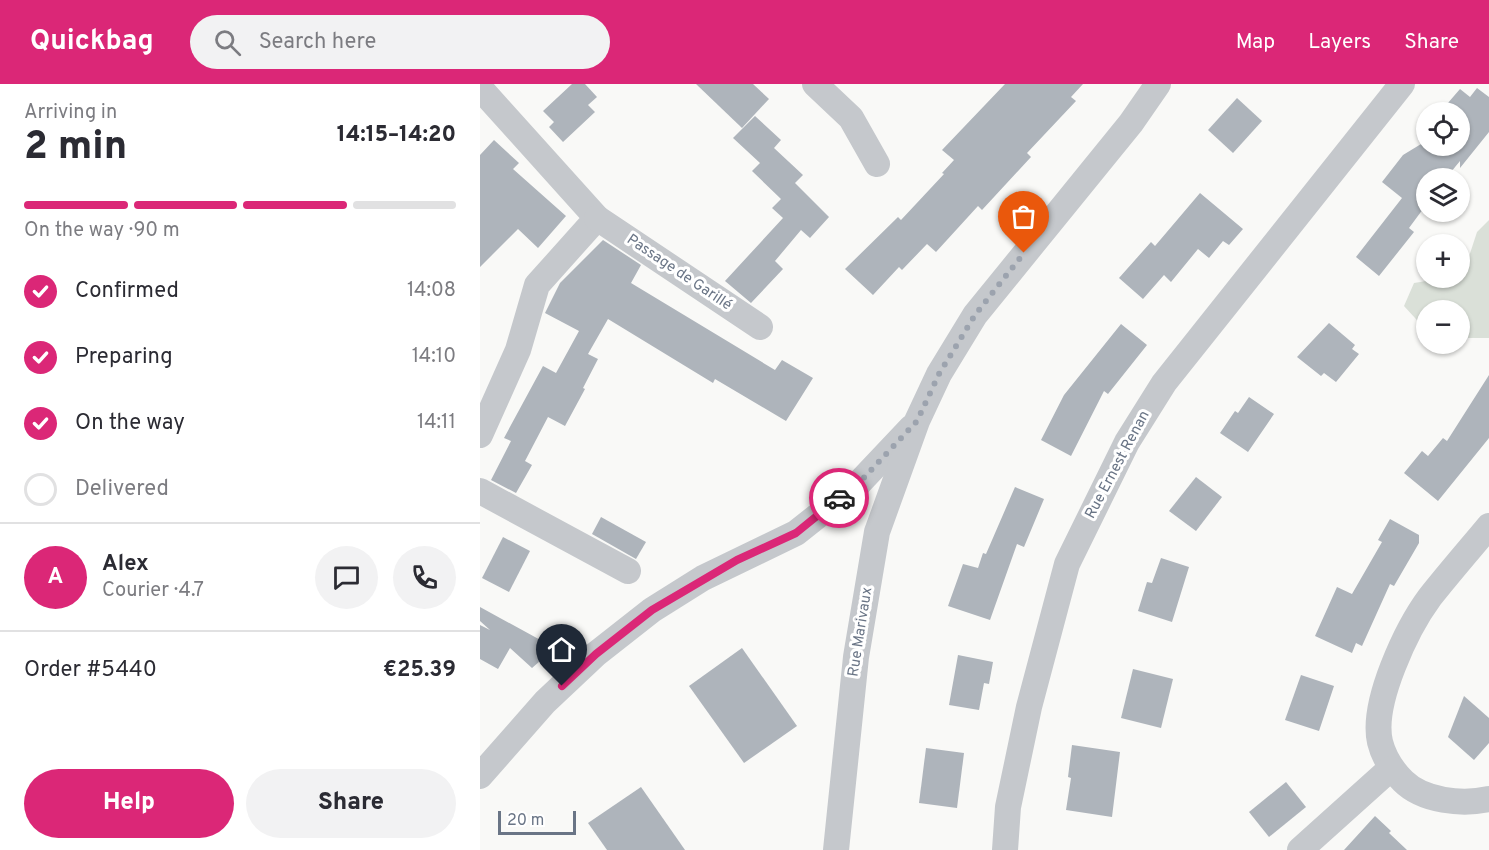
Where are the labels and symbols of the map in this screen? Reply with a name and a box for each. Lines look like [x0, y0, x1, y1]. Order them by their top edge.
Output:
pin [998, 191, 1049, 253]
street label: Passage de Garillé [623, 231, 735, 315]
street label: Rue Ernest Renan [1081, 408, 1155, 522]
courier [809, 468, 869, 528]
street label: Rue Marivaux [845, 586, 878, 678]
pin [536, 624, 587, 686]
scale bar [498, 808, 576, 836]

